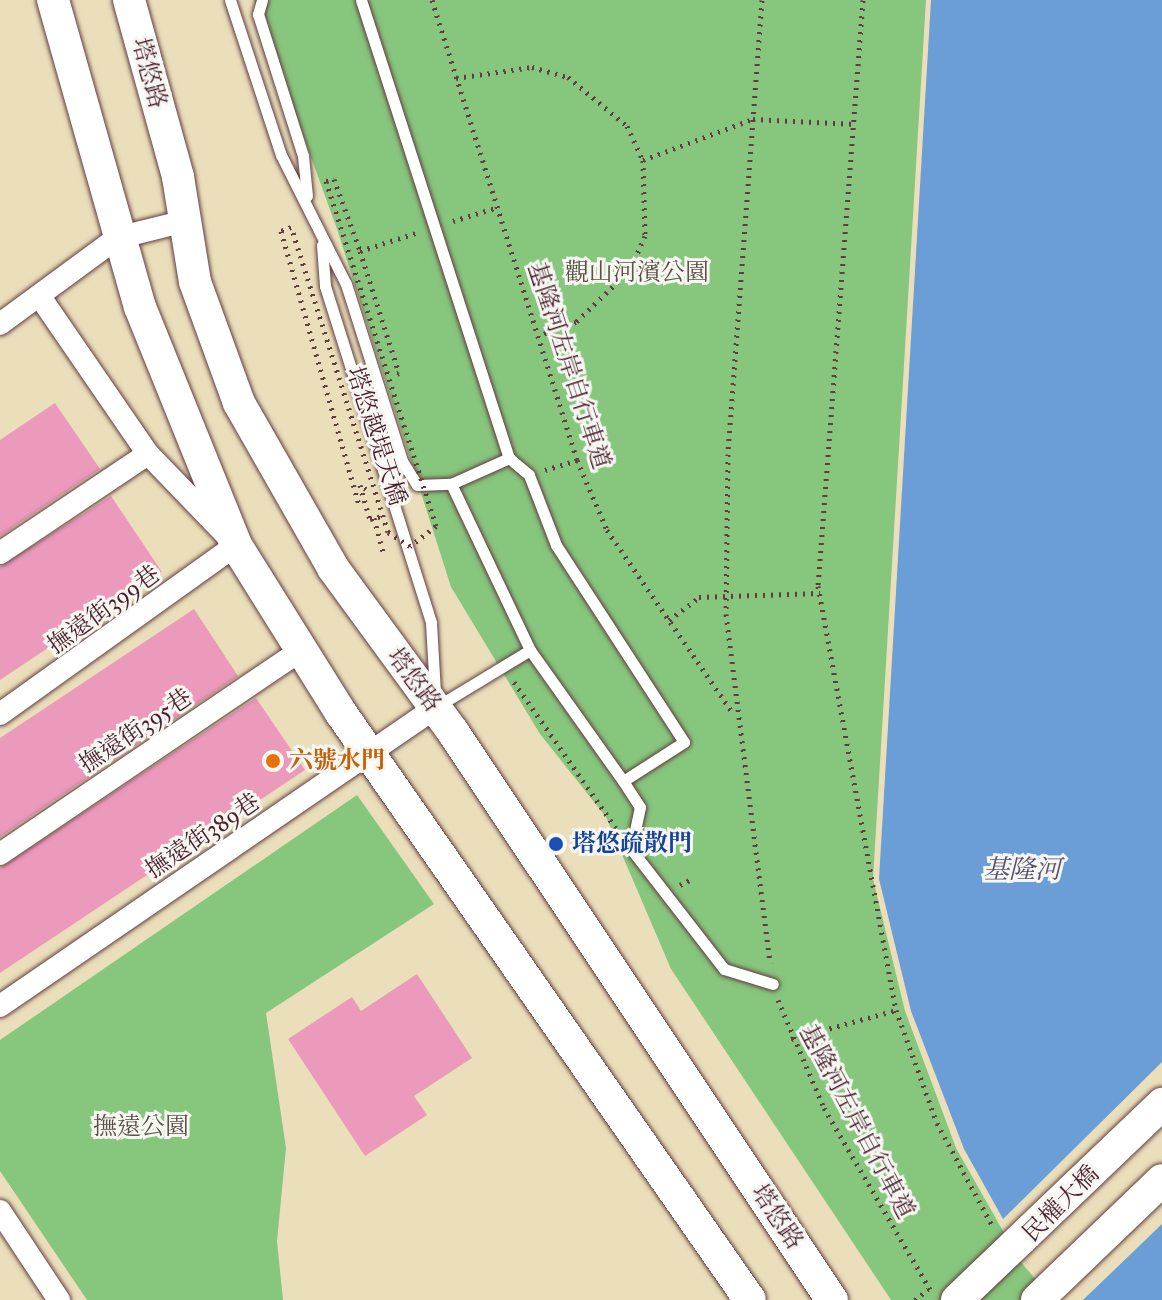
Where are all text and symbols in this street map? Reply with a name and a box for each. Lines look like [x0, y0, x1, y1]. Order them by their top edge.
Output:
street label: 塔悠路 [126, 34, 172, 112]
street label: 基隆河左岸自行車道 [522, 259, 616, 473]
park label: 觀山河濱公園 [565, 259, 709, 287]
street label: 塔悠越堤天橋 [340, 363, 412, 509]
street label: 撫遠街399巷 [42, 560, 166, 660]
street label: 塔悠路 [381, 643, 447, 717]
street label: 撫遠街395巷 [74, 683, 198, 779]
place label: 六號水門 [289, 747, 385, 775]
marker: 六號水門 [264, 752, 282, 770]
street label: 撫遠街389巷 [141, 787, 265, 885]
place label: 塔悠疏散門 [572, 830, 692, 858]
marker: 塔悠疏散門 [547, 835, 565, 853]
water label: 基隆河 [983, 854, 1061, 886]
street label: 基隆河左岸自行車道 [794, 1020, 920, 1224]
park label: 撫遠公園 [93, 1113, 189, 1141]
street label: 民權大橋 [1017, 1160, 1105, 1248]
street label: 塔悠路 [745, 1179, 809, 1255]

